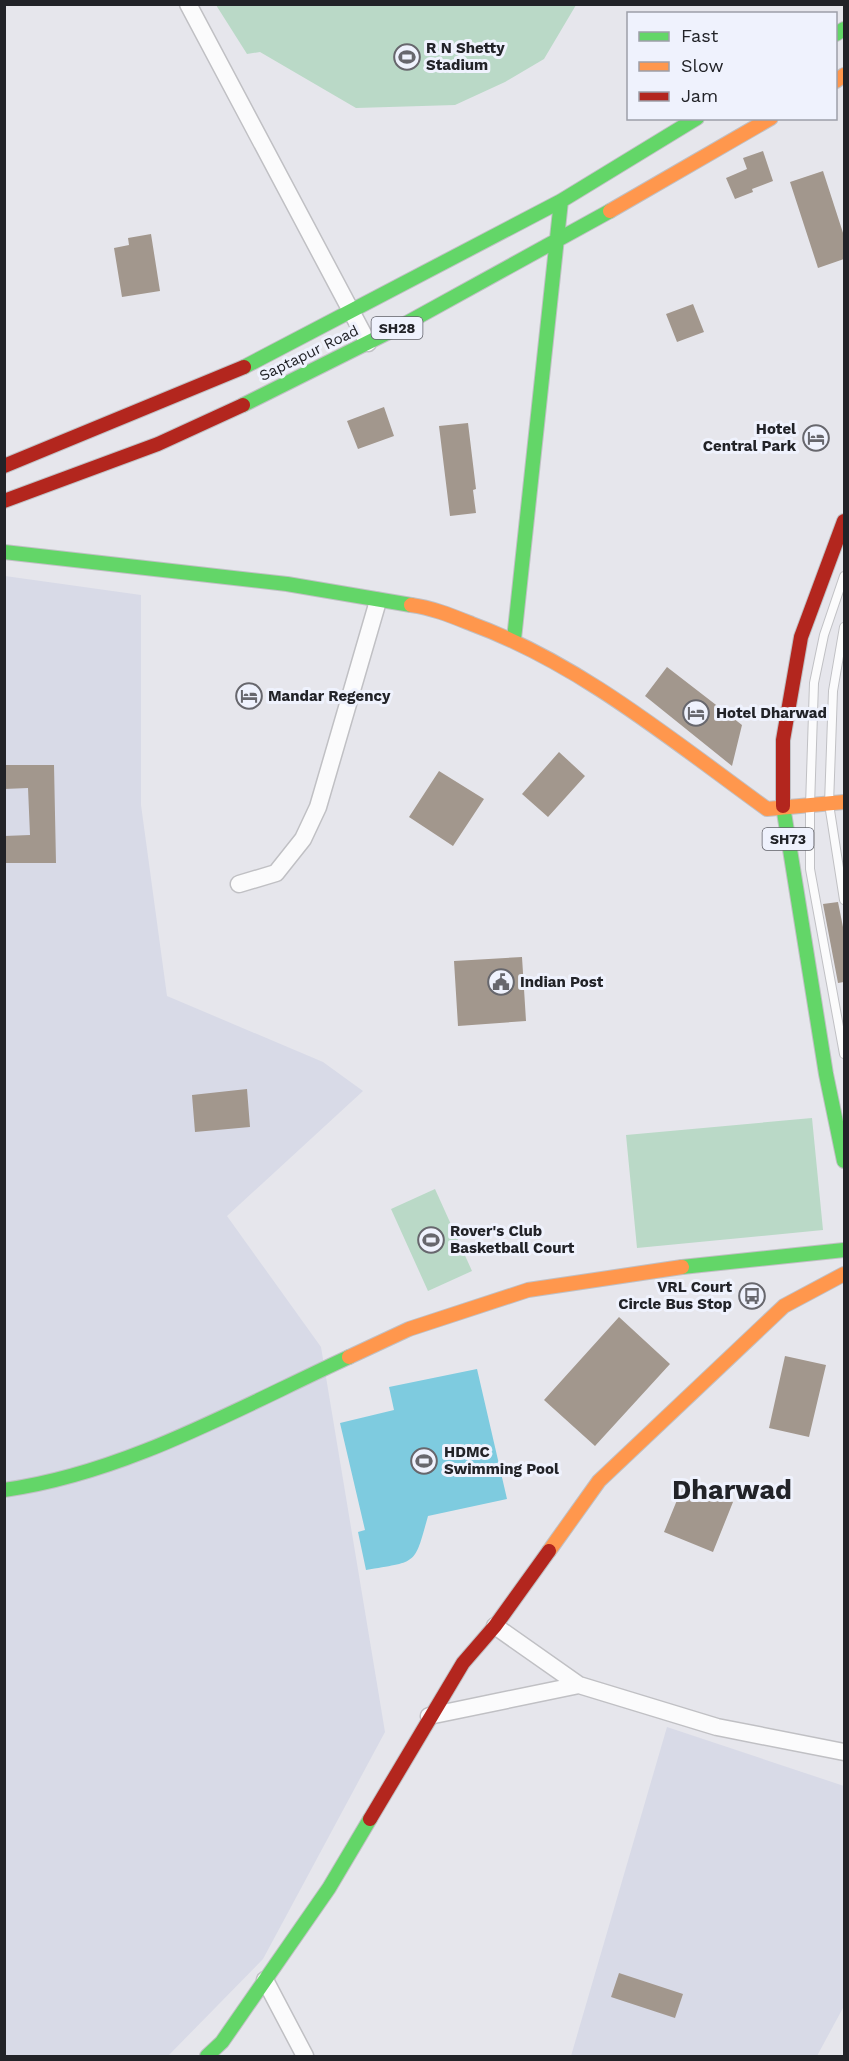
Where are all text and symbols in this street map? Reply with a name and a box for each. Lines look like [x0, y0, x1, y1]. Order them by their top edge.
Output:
legend [627, 12, 837, 120]
text: Fast [681, 25, 719, 46]
place label: R N Shetty Stadium [426, 39, 505, 74]
sports icon: R N Shetty Stadium [392, 42, 422, 72]
text: Slow [681, 55, 724, 76]
text: Jam [681, 85, 718, 106]
road number: SH28 [372, 317, 422, 339]
street label: Saptapur Road [256, 321, 362, 385]
place label: Hotel Central Park [703, 420, 797, 455]
hotel icon: Hotel Central Park [801, 423, 831, 453]
hotel icon: Mandar Regency [234, 681, 264, 711]
place label: Mandar Regency [268, 687, 391, 705]
hotel icon: Hotel Dharwad [681, 698, 711, 728]
place label: Hotel Dharwad [716, 704, 827, 722]
road number: SH73 [762, 828, 814, 850]
public building icon: Indian Post [486, 967, 516, 997]
place label: Indian Post [520, 973, 604, 991]
place label: Rover's Club Basketball Court [450, 1222, 575, 1257]
sports icon: Rover's Club Basketball Court [416, 1225, 446, 1255]
place label: VRL Court Circle Bus Stop [618, 1278, 732, 1313]
bus stop icon: VRL Court Circle Bus Stop [737, 1281, 767, 1311]
place label: HDMC Swimming Pool [444, 1443, 559, 1478]
sports icon: HDMC Swimming Pool [409, 1446, 439, 1476]
district label: Dharwad [672, 1474, 792, 1506]

